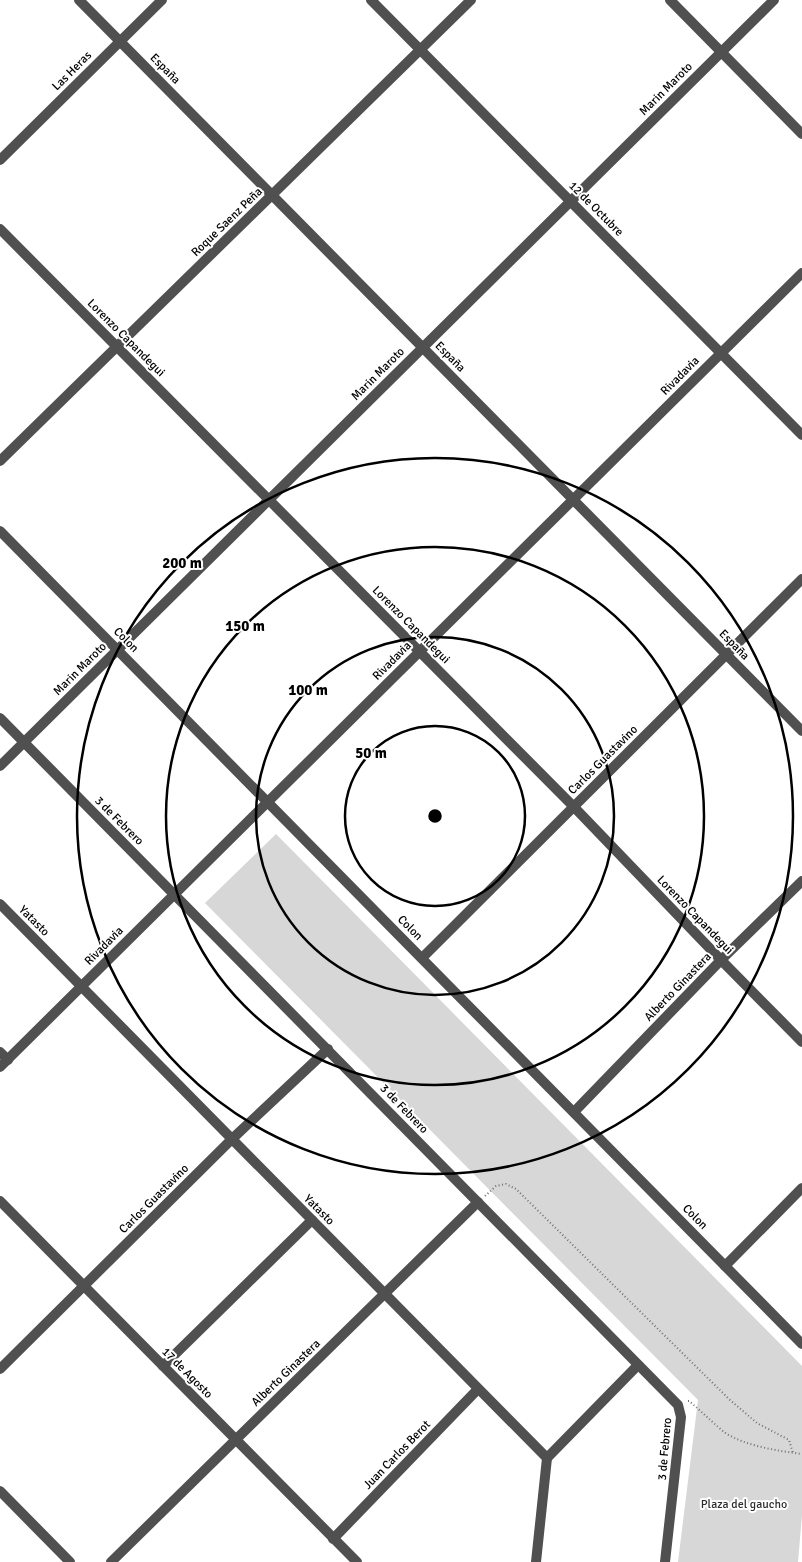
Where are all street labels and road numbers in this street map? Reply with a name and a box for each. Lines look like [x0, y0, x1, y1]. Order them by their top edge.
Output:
street label: Las Heras [49, 48, 95, 94]
street label: España [147, 51, 183, 87]
street label: Marin Maroto [636, 59, 696, 119]
street label: 12 de Octubre [565, 178, 627, 240]
street label: Roque Saenz Peña [188, 184, 266, 260]
street label: Lorenzo Capandegui [84, 296, 168, 380]
street label: España [432, 339, 468, 375]
street label: Marin Maroto [348, 344, 408, 404]
street label: Rivadavia [657, 353, 703, 399]
street label: Lorenzo Capandegui [369, 583, 453, 667]
street label: Colon [110, 624, 142, 656]
street label: España [716, 627, 752, 663]
street label: Rivadavia [369, 638, 415, 684]
street label: Marin Maroto [50, 639, 110, 699]
street label: Carlos Guastavino [565, 722, 641, 798]
street label: 3 de Febrero [91, 793, 147, 849]
street label: Lorenzo Capandegui [654, 872, 736, 958]
street label: Yatasto [16, 903, 52, 939]
street label: Colon [394, 912, 426, 944]
street label: Rivadavia [81, 923, 127, 969]
street label: Alberto Ginastera [641, 949, 715, 1025]
street label: 3 de Febrero [377, 1081, 431, 1137]
street label: Carlos Guastavino [116, 1161, 192, 1237]
street label: Yatasto [301, 1192, 337, 1228]
street label: Colon [679, 1201, 711, 1233]
street label: Alberto Ginastera [248, 1336, 324, 1410]
street label: 17 de Agosto [158, 1344, 216, 1402]
street label: Juan Carlos Berot [360, 1417, 434, 1493]
street label: 3 de Febrero [655, 1417, 675, 1481]

